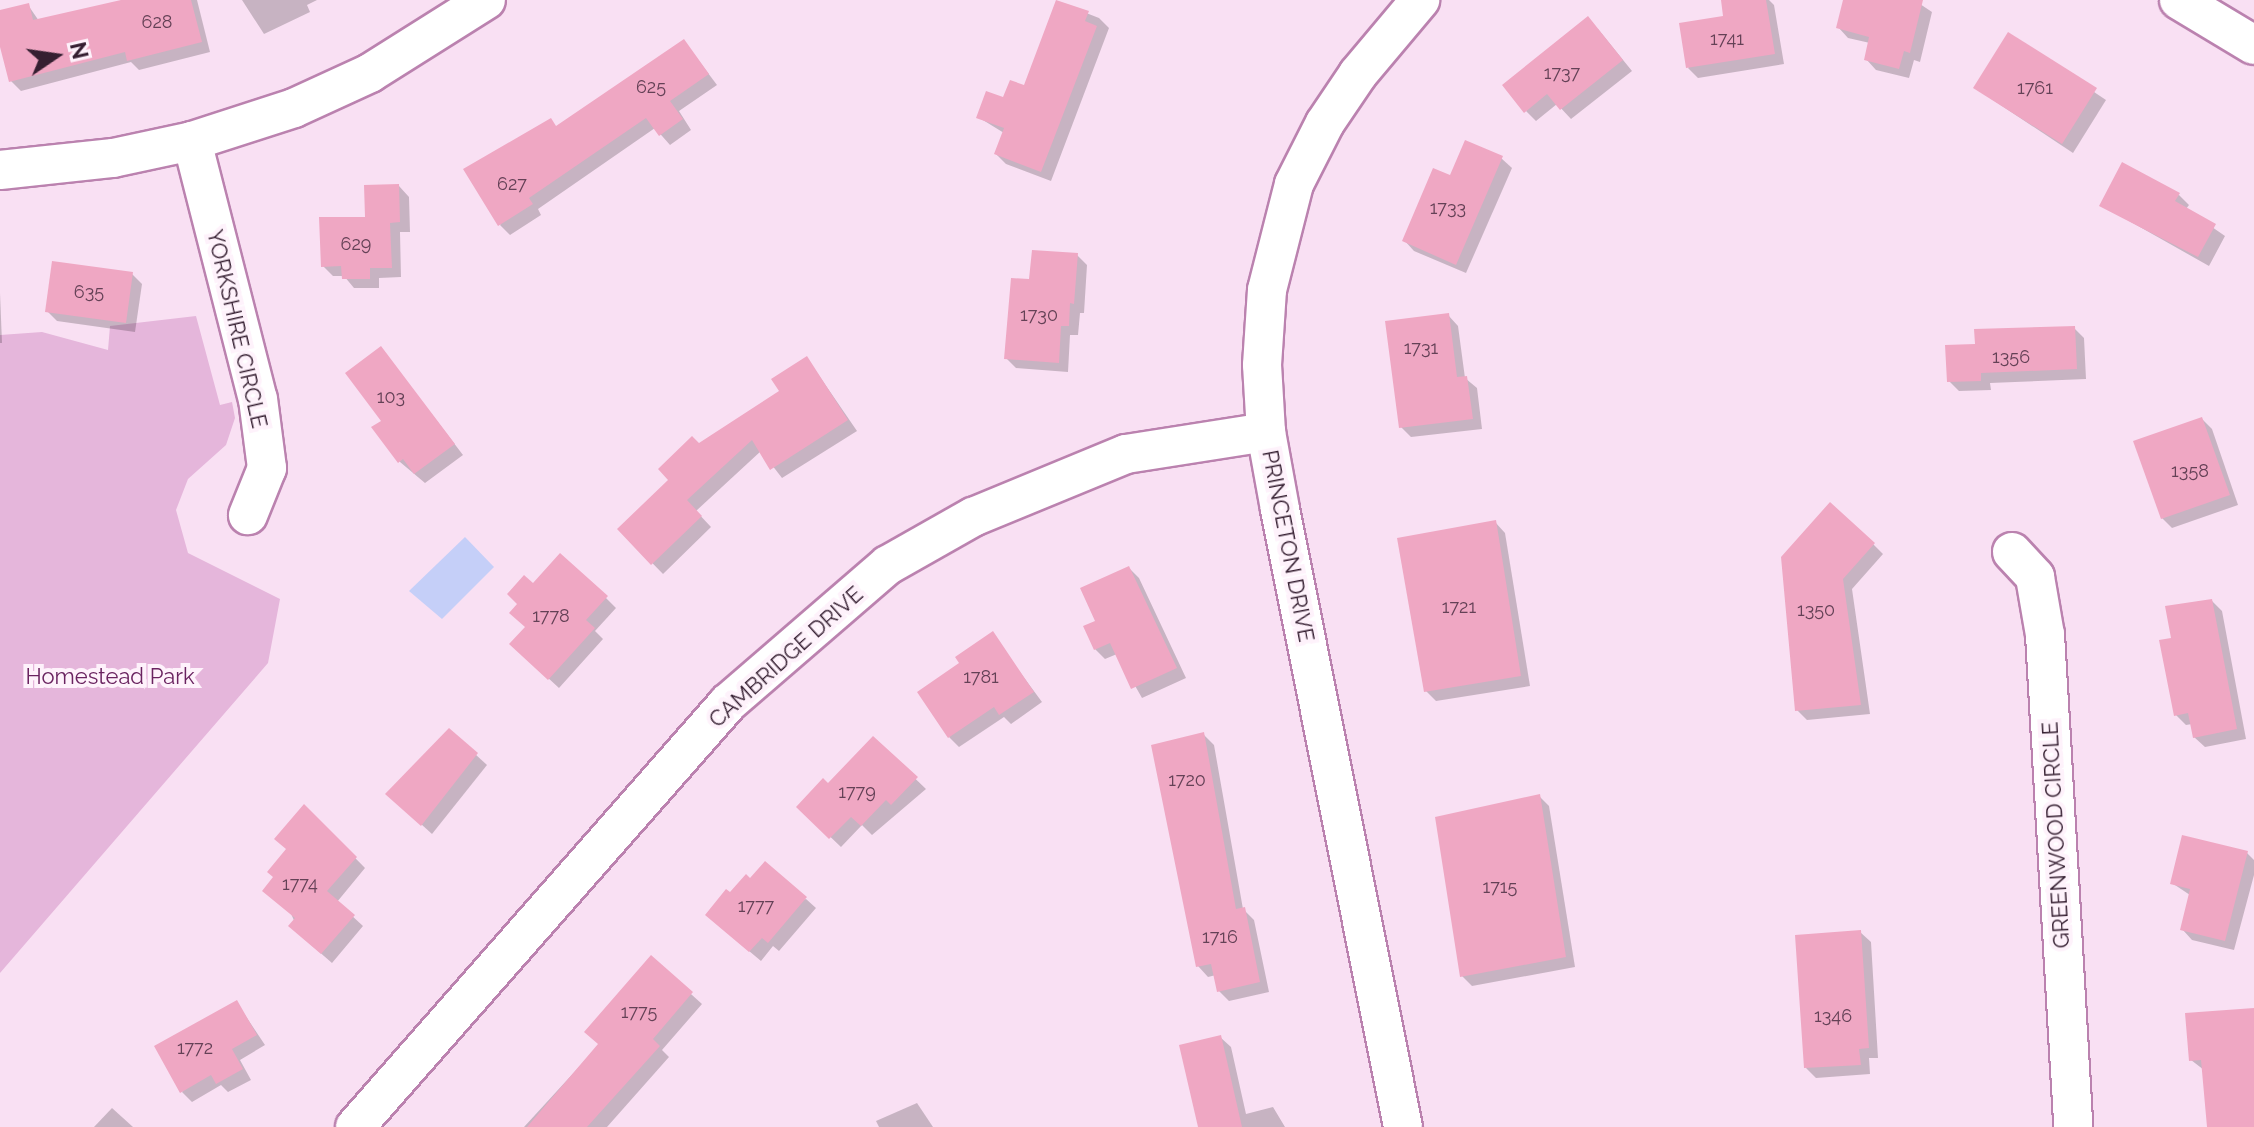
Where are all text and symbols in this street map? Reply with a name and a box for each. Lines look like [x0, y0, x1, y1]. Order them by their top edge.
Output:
house number: 628 [142, 11, 172, 33]
north arrow [16, 16, 96, 96]
house number: 1741 [1710, 28, 1744, 50]
text: N [65, 39, 94, 62]
house number: 1737 [1544, 62, 1580, 84]
house number: 625 [636, 76, 666, 98]
house number: 1761 [2017, 77, 2053, 99]
house number: 627 [497, 173, 527, 195]
house number: 1733 [1430, 197, 1466, 219]
street label: YORKSHIRE CIRCLE [201, 227, 273, 431]
house number: 629 [341, 233, 371, 255]
house number: 635 [74, 281, 104, 303]
house number: 1730 [1020, 304, 1058, 326]
house number: 1731 [1404, 337, 1438, 359]
house number: 1356 [1992, 346, 2030, 368]
house number: 103 [377, 386, 405, 408]
street label: PRINCETON DRIVE [1256, 448, 1320, 644]
house number: 1358 [2171, 460, 2209, 482]
street label: CAMBRIDGE DRIVE [704, 581, 868, 733]
house number: 1721 [1442, 596, 1476, 618]
house number: 1350 [1797, 599, 1835, 621]
house number: 1778 [532, 605, 570, 627]
park label: Homestead Park [25, 664, 195, 690]
house number: 1781 [963, 666, 999, 688]
street label: GREENWOOD CIRCLE [2037, 721, 2075, 949]
house number: 1720 [1168, 769, 1206, 791]
house number: 1779 [838, 781, 876, 803]
house number: 1774 [282, 873, 318, 895]
house number: 1715 [1483, 876, 1517, 898]
house number: 1777 [738, 895, 774, 917]
house number: 1716 [1202, 926, 1238, 948]
house number: 1775 [621, 1001, 657, 1023]
house number: 1346 [1814, 1005, 1852, 1027]
house number: 1772 [177, 1037, 213, 1059]

